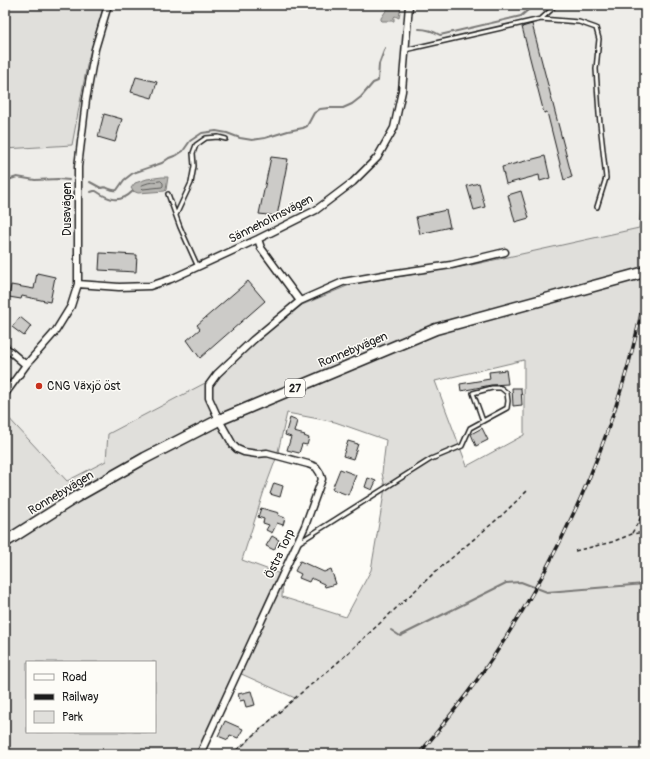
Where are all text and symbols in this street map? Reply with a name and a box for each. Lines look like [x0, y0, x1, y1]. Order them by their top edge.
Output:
street label: Dusavägen [60, 182, 75, 236]
street label: Sänneholmsvägen [226, 191, 316, 247]
street label: Ronnebyvägen [316, 329, 390, 371]
place label: CNG Växjö öst [47, 379, 121, 394]
road number: 27 [285, 379, 305, 397]
marker: CNG Växjö öst [34, 381, 44, 391]
street label: Ronnebyvägen [26, 468, 97, 518]
street label: Östra Torp [261, 526, 298, 581]
legend [26, 661, 156, 733]
text: Road [62, 670, 87, 685]
text: Railway [62, 690, 98, 705]
text: Park [62, 710, 83, 725]

